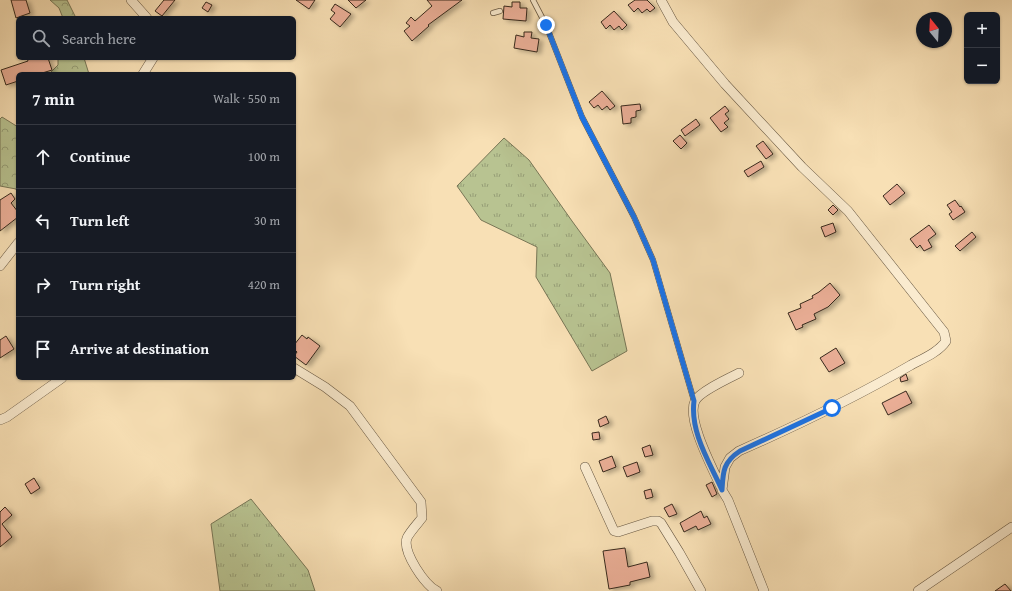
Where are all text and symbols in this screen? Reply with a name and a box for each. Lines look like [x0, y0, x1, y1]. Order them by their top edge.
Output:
north arrow [916, 12, 952, 48]
map controls [964, 12, 1000, 84]
button: + [964, 12, 1000, 48]
search box [16, 16, 296, 60]
route end [537, 16, 555, 34]
icon: search [30, 27, 52, 49]
text: Search here [62, 28, 136, 49]
button: − [964, 48, 1000, 84]
text: 7 min [32, 86, 74, 111]
text: Walk · 550 m [213, 89, 280, 108]
icon: ahead [32, 146, 54, 168]
text: Continue [70, 146, 131, 167]
text: 100 m [248, 147, 280, 166]
icon: left [32, 210, 54, 232]
text: Turn left [70, 210, 129, 231]
text: 30 m [254, 211, 280, 230]
icon: right [32, 274, 54, 296]
text: Turn right [70, 274, 141, 295]
text: 420 m [248, 275, 280, 294]
icon: arrive [32, 338, 54, 360]
text: Arrive at destination [70, 338, 209, 359]
route start [823, 399, 841, 417]

